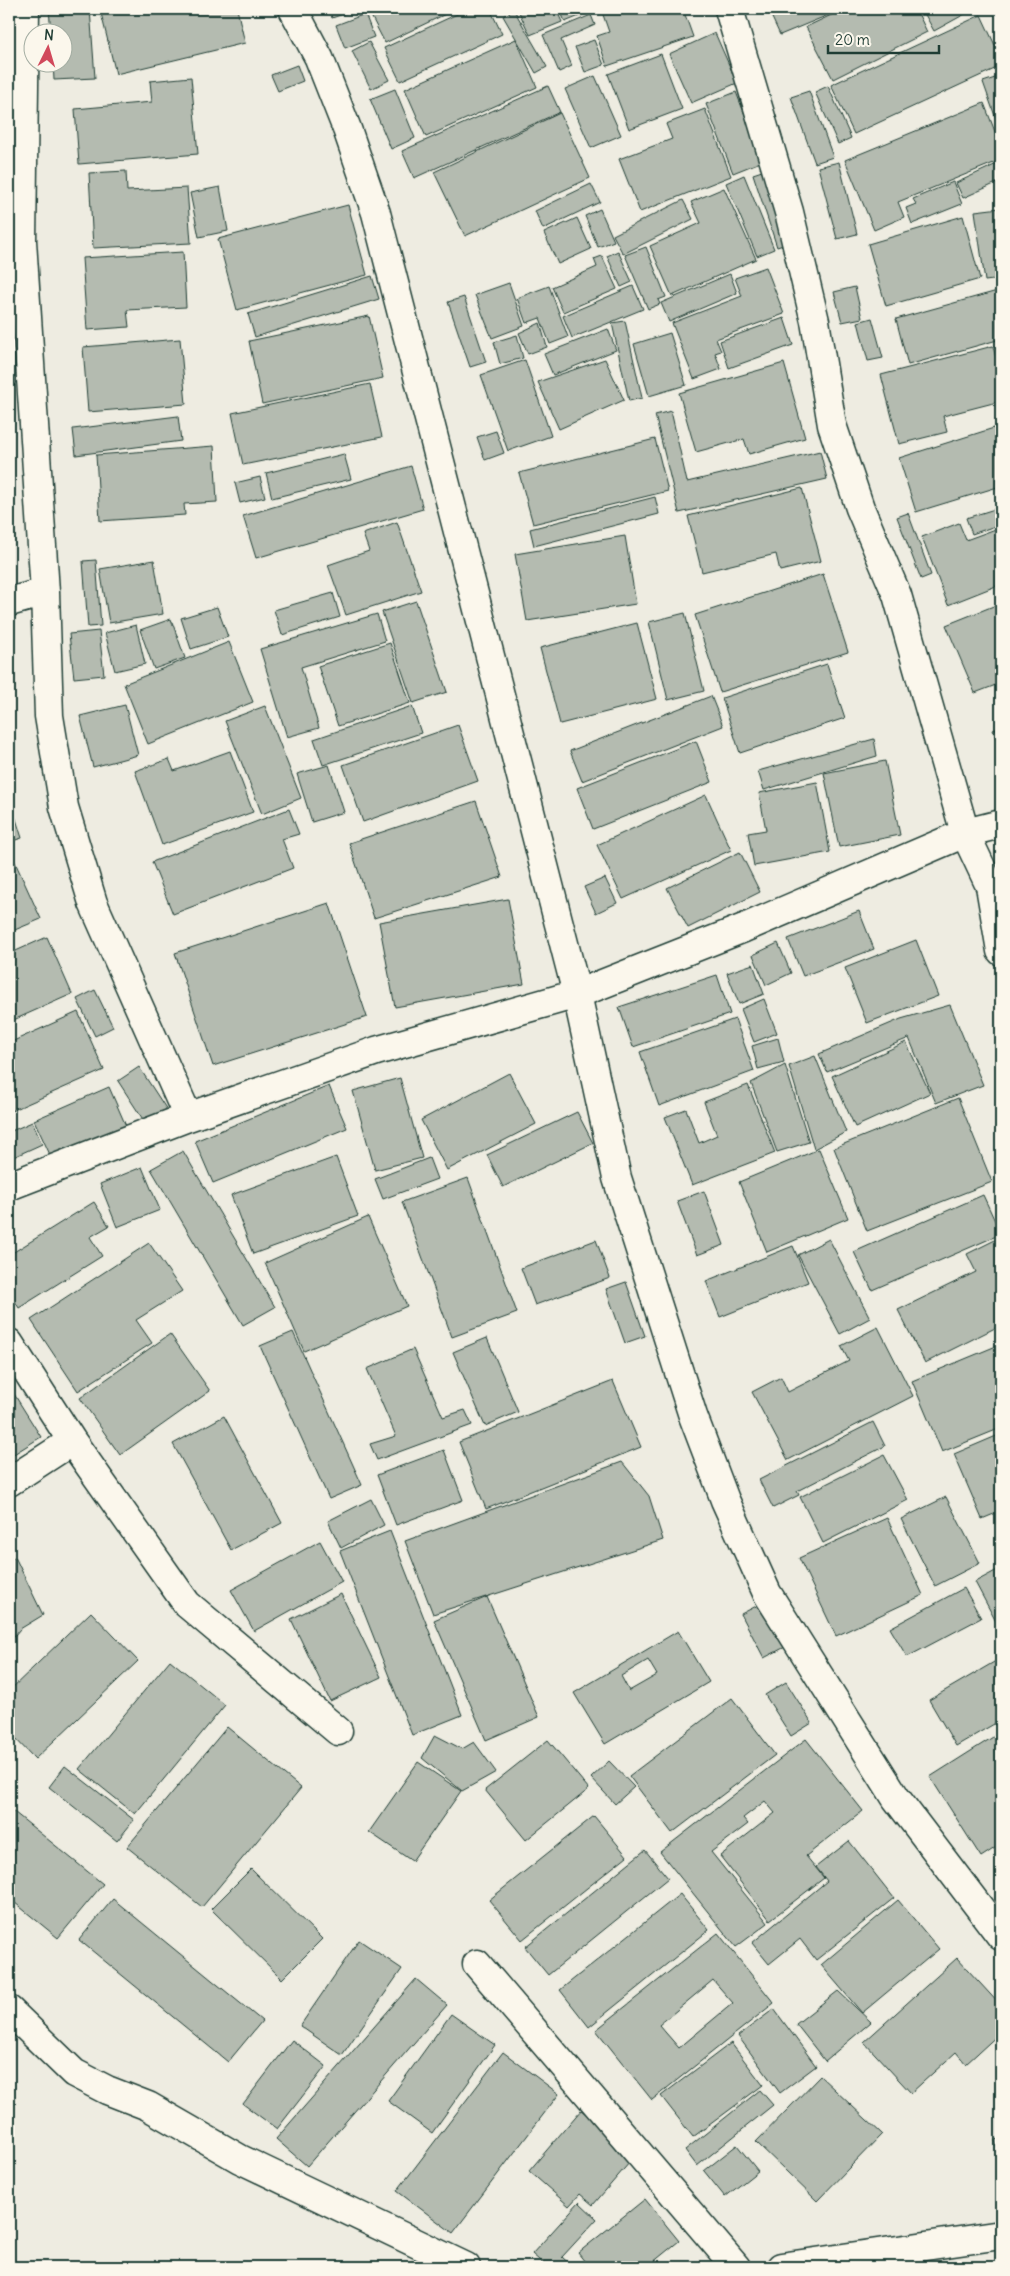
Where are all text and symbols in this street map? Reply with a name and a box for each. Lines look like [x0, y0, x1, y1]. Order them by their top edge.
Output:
north arrow [22, 22, 72, 72]
scale bar [828, 22, 939, 54]
text: N [44, 26, 55, 44]
text: 20 m [835, 30, 870, 49]

